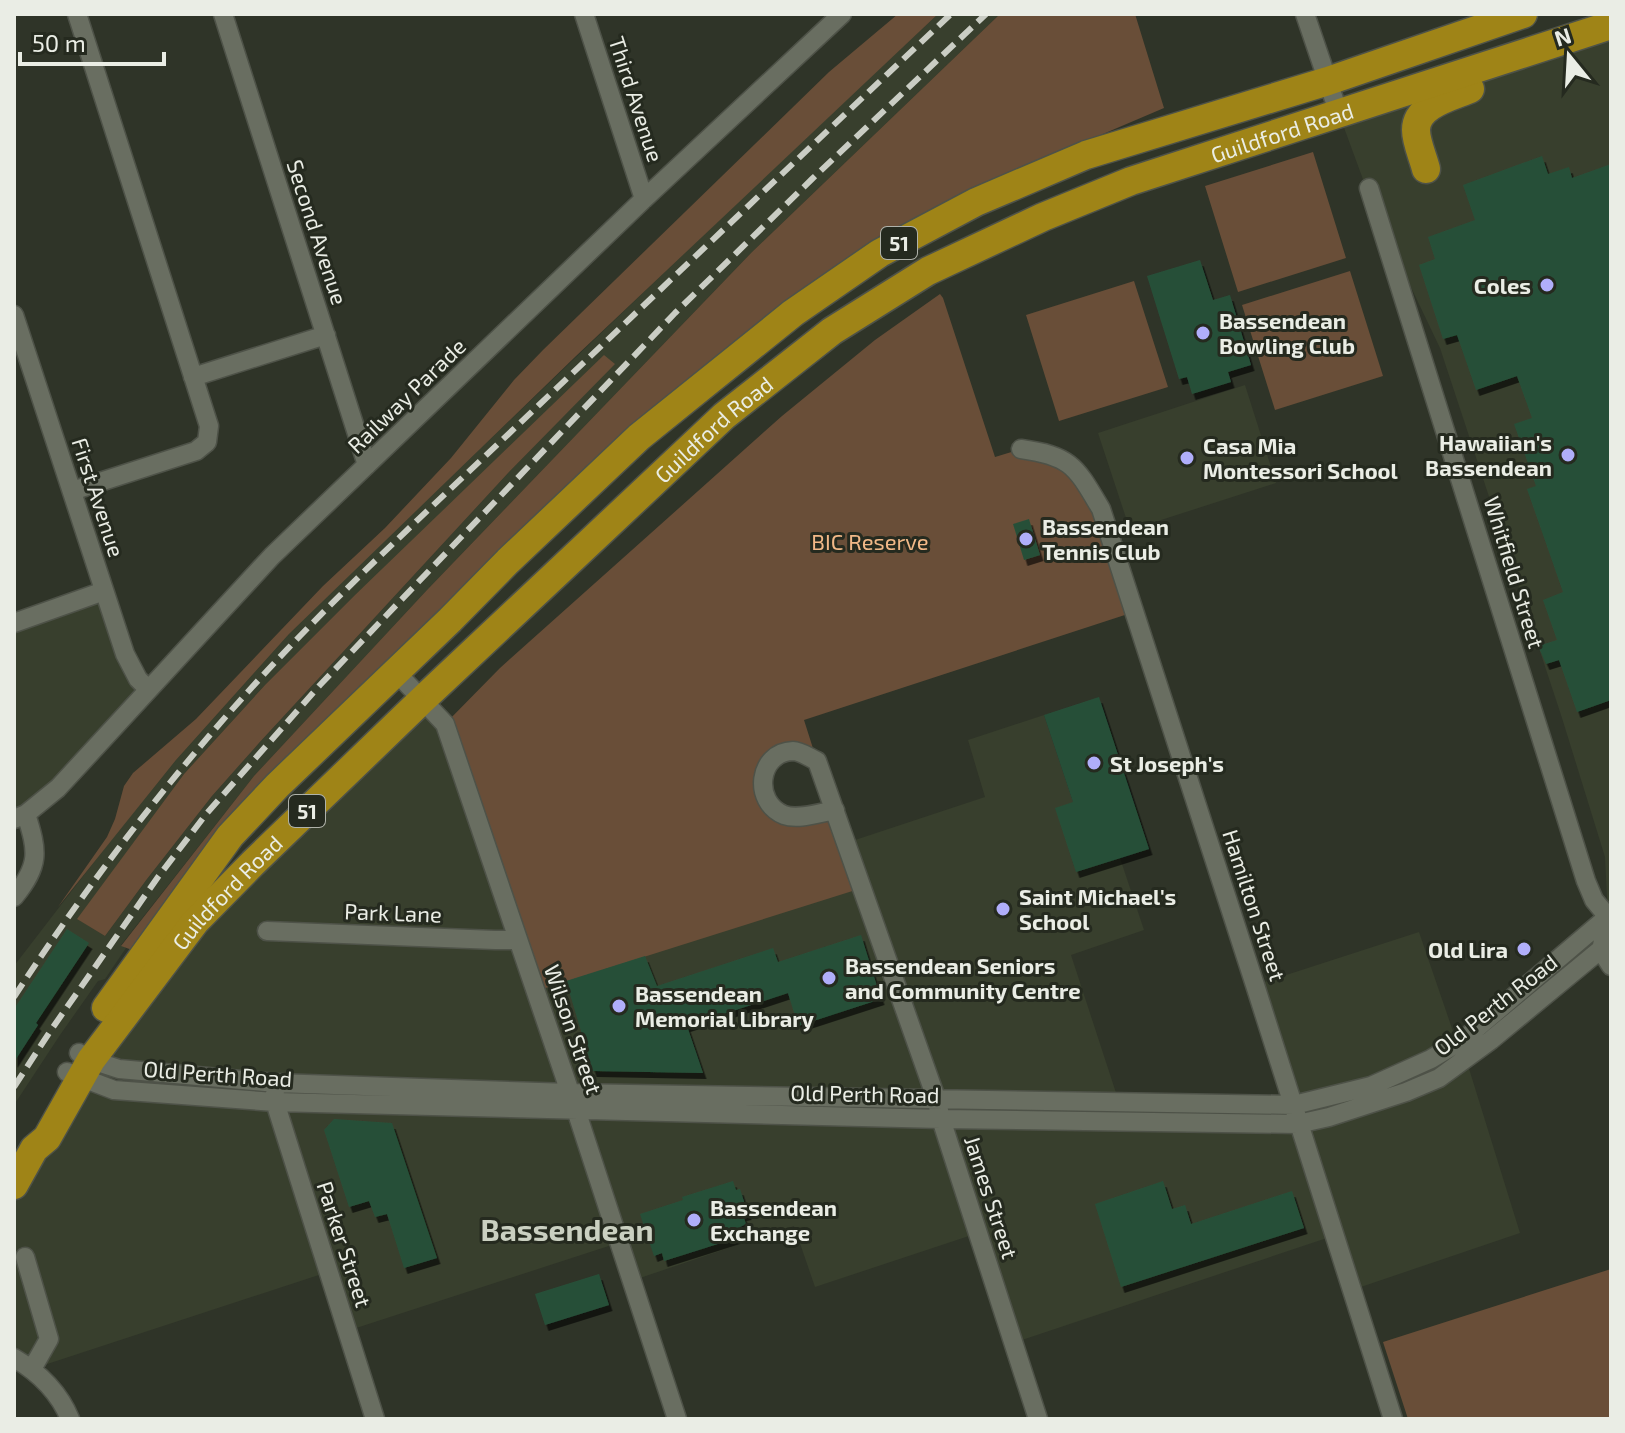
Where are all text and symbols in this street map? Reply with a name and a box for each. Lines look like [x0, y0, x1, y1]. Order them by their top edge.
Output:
scale bar [20, 16, 164, 66]
north arrow [1529, 16, 1609, 96]
text: N [1551, 21, 1574, 51]
text: 50 m [32, 28, 86, 57]
street label: Third Avenue [604, 33, 670, 165]
street label: Guildford Road [1207, 97, 1356, 167]
street label: Second Avenue [282, 156, 354, 308]
road number: 51 [881, 227, 917, 259]
place label: Coles [1474, 272, 1531, 298]
marker: Coles [1538, 276, 1556, 294]
place label: Bassendean Bowling Club [1219, 307, 1355, 358]
marker: Bassendean Bowling Club [1194, 324, 1212, 342]
street label: Railway Parade [342, 332, 470, 458]
street label: Guildford Road [649, 370, 777, 488]
place label: Hawaiian's Bassendean [1425, 429, 1552, 480]
place label: Casa Mia Montessori School [1203, 432, 1399, 483]
street label: First Avenue [68, 434, 130, 560]
marker: Hawaiian's Bassendean [1559, 446, 1577, 464]
marker: Casa Mia Montessori School [1178, 449, 1196, 467]
street label: Whitfield Street [1479, 493, 1551, 651]
place label: Bassendean Tennis Club [1042, 513, 1169, 564]
park label: BIC Reserve [811, 528, 929, 554]
marker: Bassendean Tennis Club [1017, 530, 1035, 548]
place label: St Joseph's [1110, 750, 1224, 776]
marker: St Joseph's [1085, 754, 1103, 772]
road number: 51 [289, 795, 325, 827]
street label: Hamilton Street [1218, 826, 1292, 984]
street label: Guildford Road [166, 829, 287, 954]
place label: Saint Michael's School [1019, 883, 1176, 934]
street label: Park Lane [344, 897, 442, 927]
marker: Saint Michael's School [994, 900, 1012, 918]
place label: Old Lira [1428, 936, 1508, 962]
marker: Old Lira [1515, 940, 1533, 958]
street label: Old Perth Road [1428, 948, 1562, 1060]
place label: Bassendean Seniors and Community Centre [845, 952, 1081, 1004]
street label: Wilson Street [540, 961, 608, 1097]
marker: Bassendean Seniors and Community Centre [820, 969, 838, 987]
place label: Bassendean Memorial Library [635, 980, 815, 1032]
marker: Bassendean Memorial Library [610, 997, 628, 1015]
street label: Old Perth Road [143, 1055, 293, 1091]
street label: Old Perth Road [790, 1079, 940, 1107]
street label: James Street [960, 1132, 1024, 1262]
street label: Parker Street [312, 1178, 378, 1310]
place label: Bassendean Exchange [710, 1194, 837, 1245]
district label: Bassendean [480, 1211, 654, 1247]
marker: Bassendean Exchange [685, 1211, 703, 1229]

